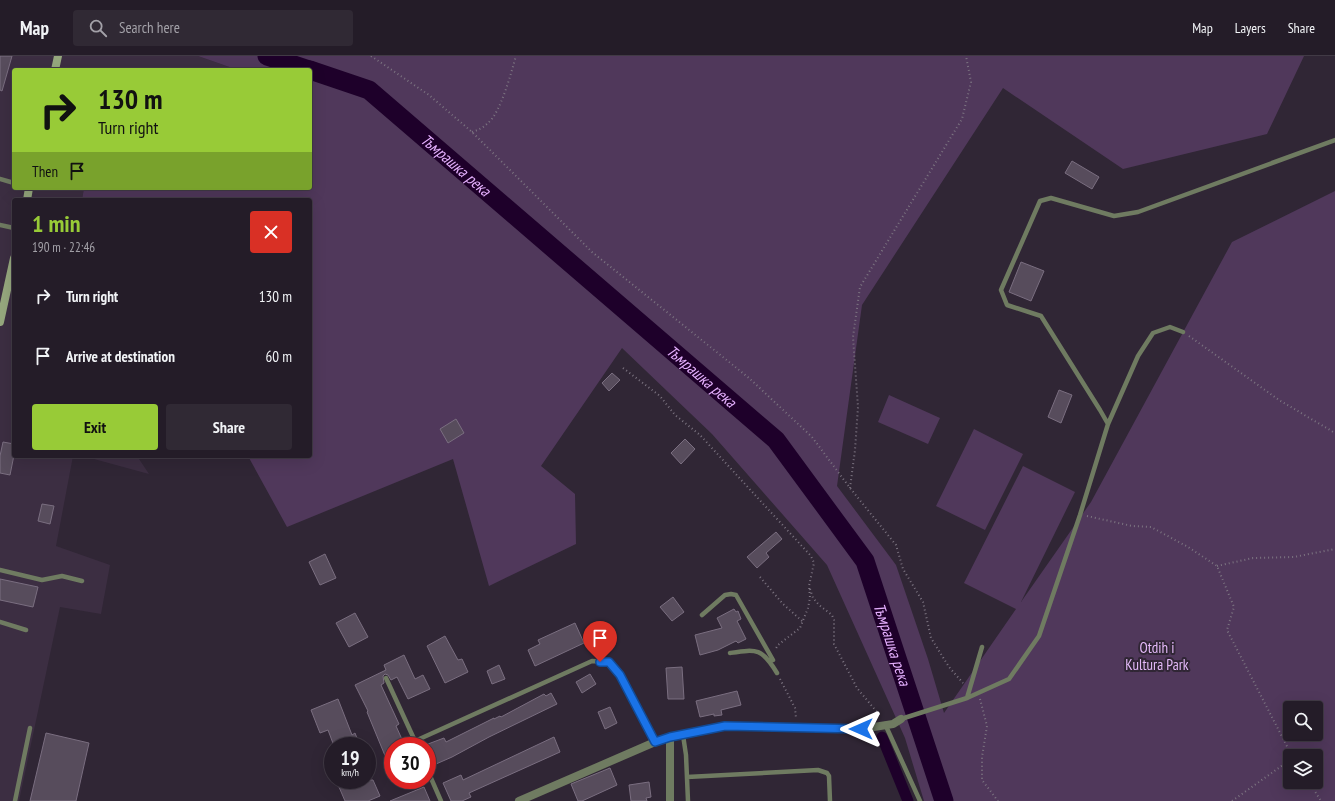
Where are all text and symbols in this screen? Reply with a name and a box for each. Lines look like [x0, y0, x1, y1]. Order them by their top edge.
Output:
search box [73, 10, 353, 46]
text: Map [20, 16, 49, 40]
icon: search [87, 17, 109, 39]
text: Search here [119, 18, 180, 37]
text: Map [1192, 19, 1213, 37]
text: Layers [1235, 19, 1266, 37]
text: Share [1288, 19, 1315, 37]
text: 130 m [98, 80, 162, 117]
icon: right [32, 84, 84, 136]
text: Turn right [98, 116, 158, 139]
water label: Тъмрашка река [417, 129, 496, 201]
icon: arrive [66, 160, 88, 182]
text: Then [32, 162, 58, 181]
text: 1 min [32, 208, 80, 239]
button: close [250, 211, 292, 253]
text: 190 m · 22:46 [32, 239, 95, 256]
icon: right [32, 285, 54, 307]
text: Turn right [66, 287, 118, 306]
text: 130 m [259, 287, 292, 306]
water label: Тъмрашка река [663, 341, 742, 413]
icon: arrive [32, 345, 54, 367]
text: Arrive at destination [66, 347, 175, 366]
text: 60 m [266, 347, 292, 366]
button: Exit [32, 404, 158, 450]
button: Share [166, 404, 292, 450]
water label: Тъмрашка река [870, 601, 916, 690]
pin [583, 621, 617, 662]
icon: arrive [589, 627, 611, 649]
park label: Otdih i Kultura Park [1125, 638, 1189, 674]
map controls [1283, 701, 1323, 789]
button: search [1283, 701, 1323, 741]
position arrow [840, 708, 882, 750]
speed limit sign: 30 [384, 737, 436, 789]
text: 19 [340, 745, 360, 771]
button: layers [1283, 749, 1323, 789]
text: km/h [341, 766, 359, 779]

